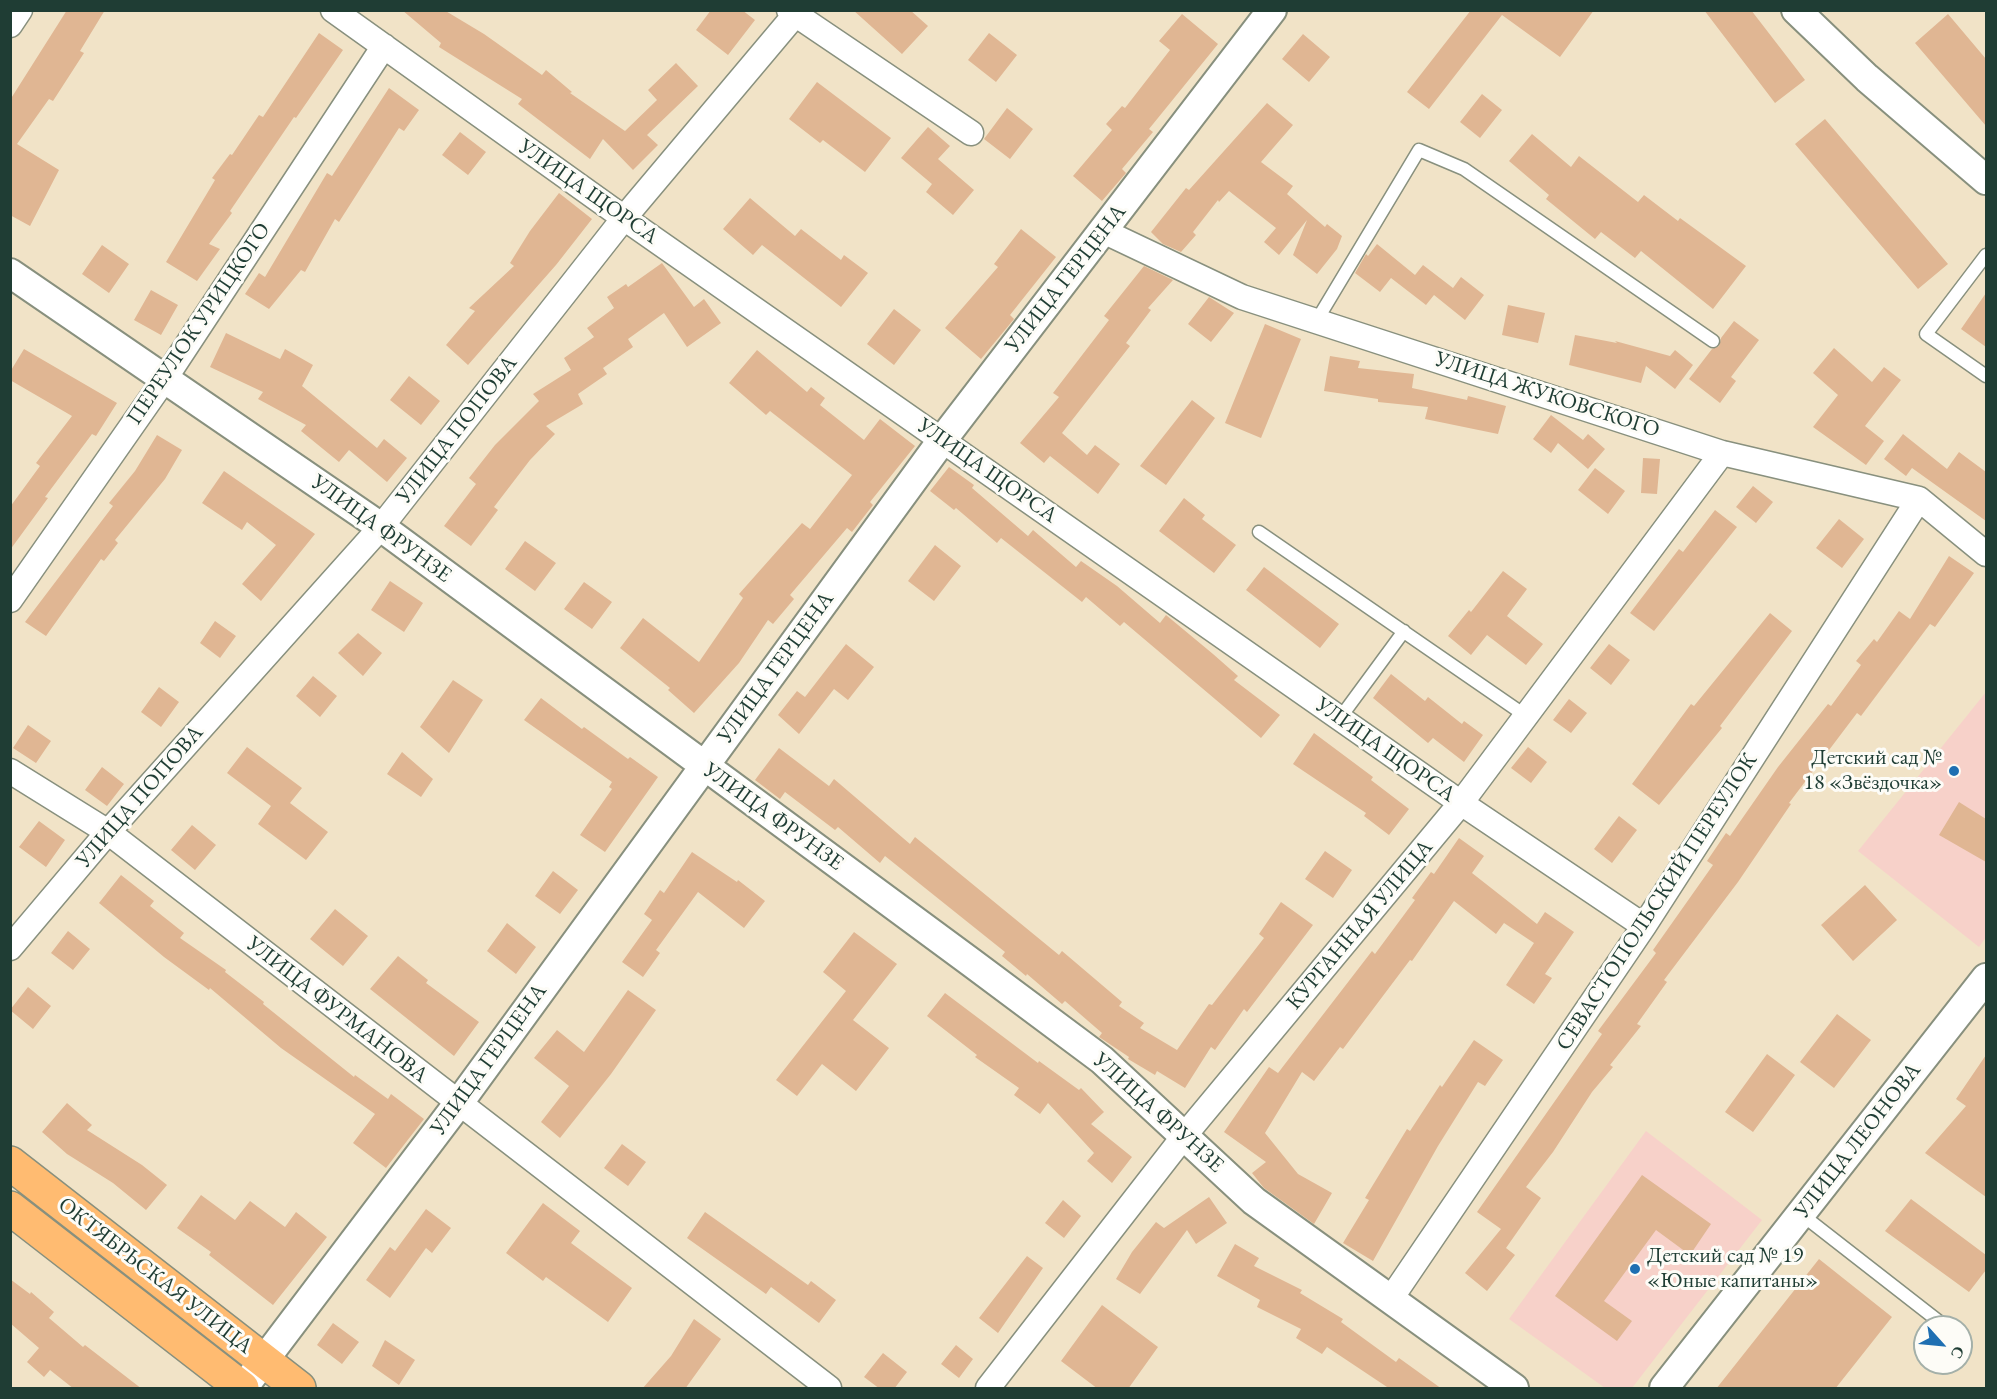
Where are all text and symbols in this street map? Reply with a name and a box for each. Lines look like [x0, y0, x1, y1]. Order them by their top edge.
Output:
street label: УЛИЦА ЩОРСА [513, 134, 663, 250]
street label: УЛИЦА ГЕРЦЕНА [1000, 200, 1132, 358]
street label: ПЕРЕУЛОК УРИЦКОГО [122, 218, 276, 430]
street label: УЛИЦА ЖУКОВСКОГО [1431, 346, 1663, 444]
street label: УЛИЦА ПОПОВА [391, 351, 523, 509]
street label: УЛИЦА ЩОРСА [912, 413, 1062, 529]
street label: УЛИЦА ФРУНЗЕ [306, 469, 456, 589]
street label: УЛИЦА ГЕРЦЕНА [712, 587, 840, 749]
street label: УЛИЦА ЩОРСА [1310, 692, 1460, 808]
street label: УЛИЦА ПОПОВА [71, 720, 209, 874]
place label: Детский сад № 18 «Звёздочка» [1803, 745, 1942, 796]
street label: СЕВАСТОПОЛЬСКИЙ ПЕРЕУЛОК [1551, 748, 1763, 1056]
street label: УЛИЦА ФРУНЗЕ [698, 757, 848, 877]
marker: Детский сад № 18 «Звёздочка» [1947, 764, 1961, 778]
street label: КУРГАННАЯ УЛИЦА [1281, 835, 1439, 1015]
street label: УЛИЦА ФУРМАНОВА [241, 931, 433, 1089]
street label: УЛИЦА ГЕРЦЕНА [425, 979, 553, 1141]
street label: УЛИЦА ФРУНЗЕ [1087, 1047, 1229, 1179]
street label: УЛИЦА ЛЕОНОВА [1789, 1058, 1927, 1224]
street label: ОКТЯБРЬСКАЯ УЛИЦА [52, 1192, 258, 1360]
place label: Детский сад № 19 «Юные капитаны» [1647, 1243, 1818, 1294]
marker: Детский сад № 19 «Юные капитаны» [1628, 1262, 1642, 1276]
north arrow [1913, 1315, 1973, 1375]
text: С [1946, 1343, 1970, 1362]

